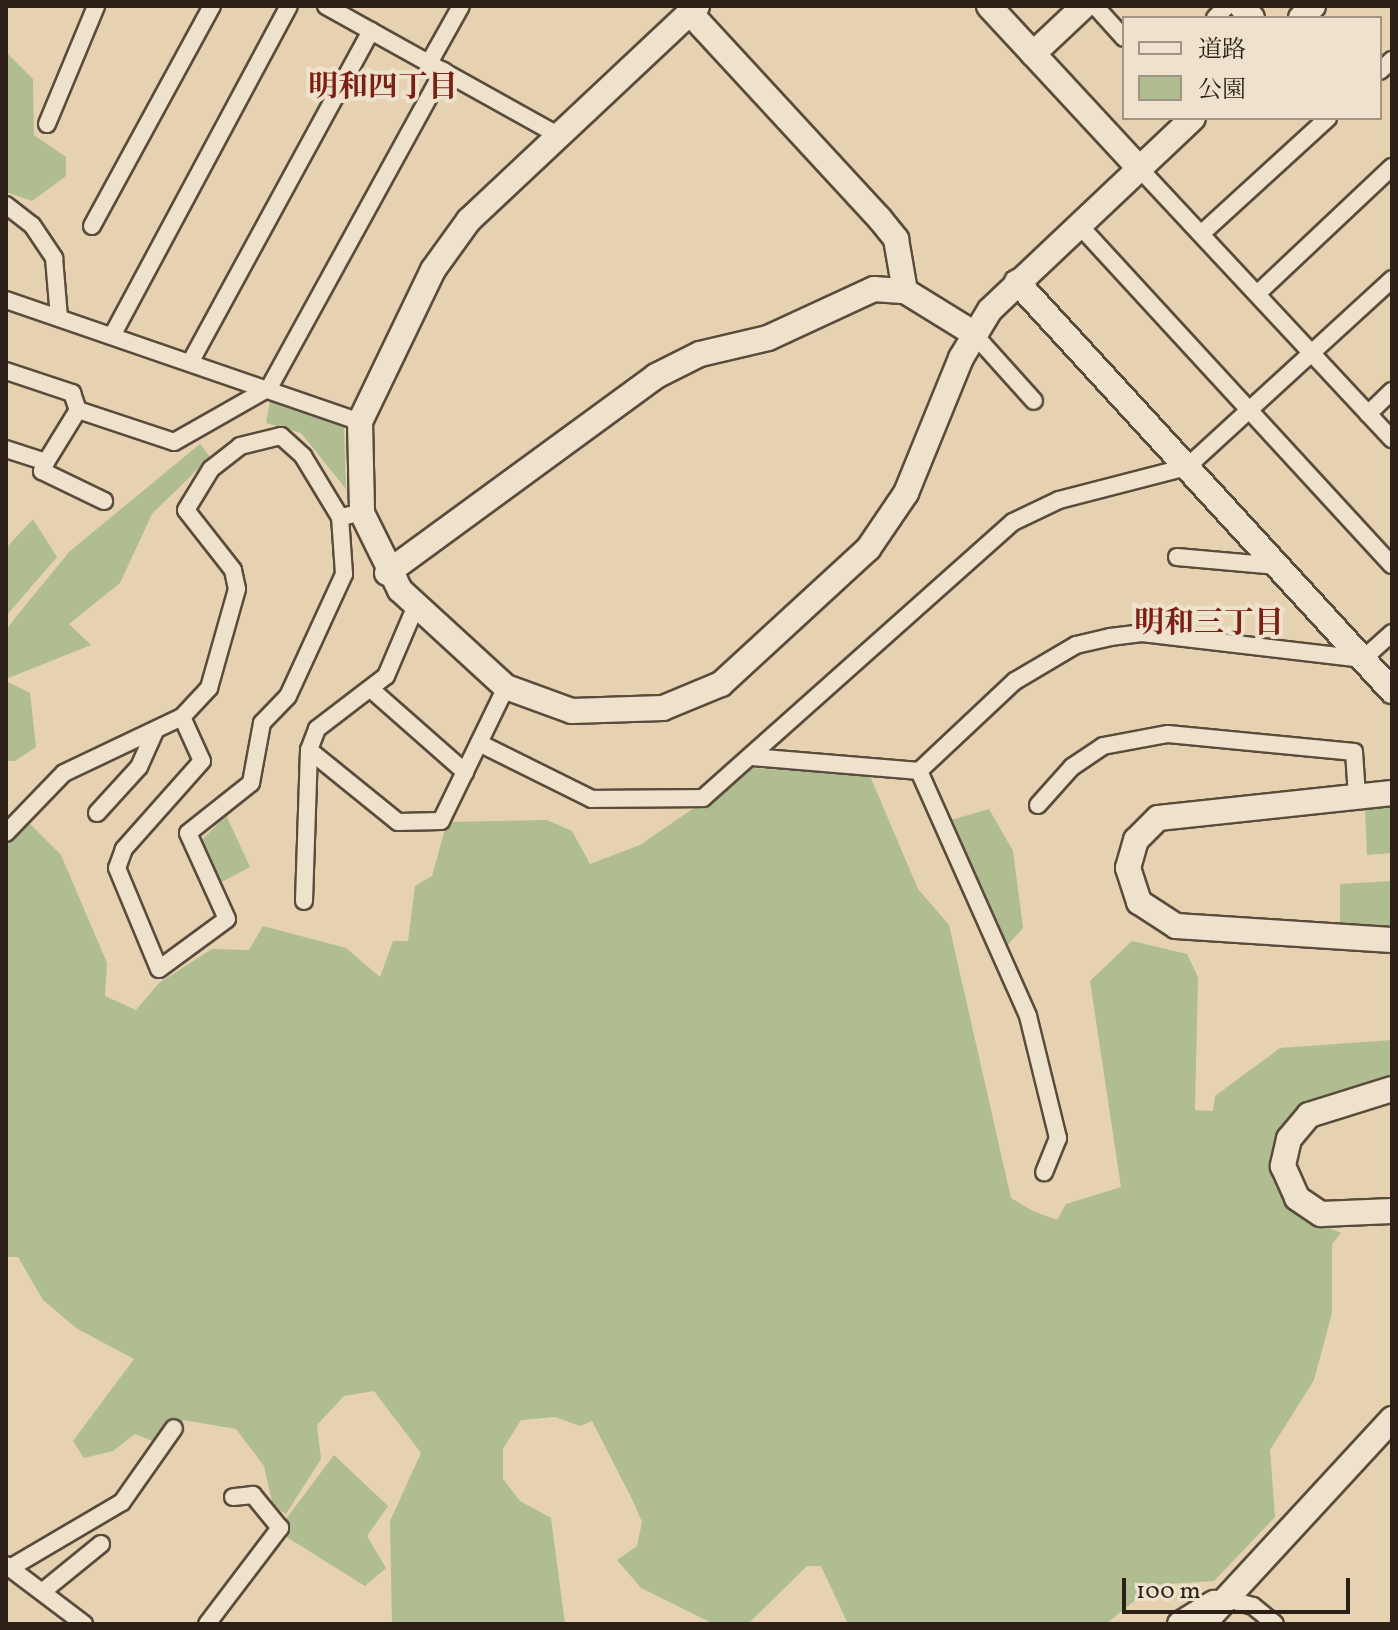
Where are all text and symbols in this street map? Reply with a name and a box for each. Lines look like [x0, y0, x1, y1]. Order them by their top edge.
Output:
legend [1122, 16, 1382, 120]
text: 道路 [1198, 34, 1246, 68]
district label: 明和四丁目 [308, 70, 458, 106]
text: 公園 [1198, 74, 1246, 108]
district label: 明和三丁目 [1134, 606, 1284, 642]
scale bar [1126, 1562, 1354, 1612]
text: 100 m [1136, 1575, 1201, 1609]

